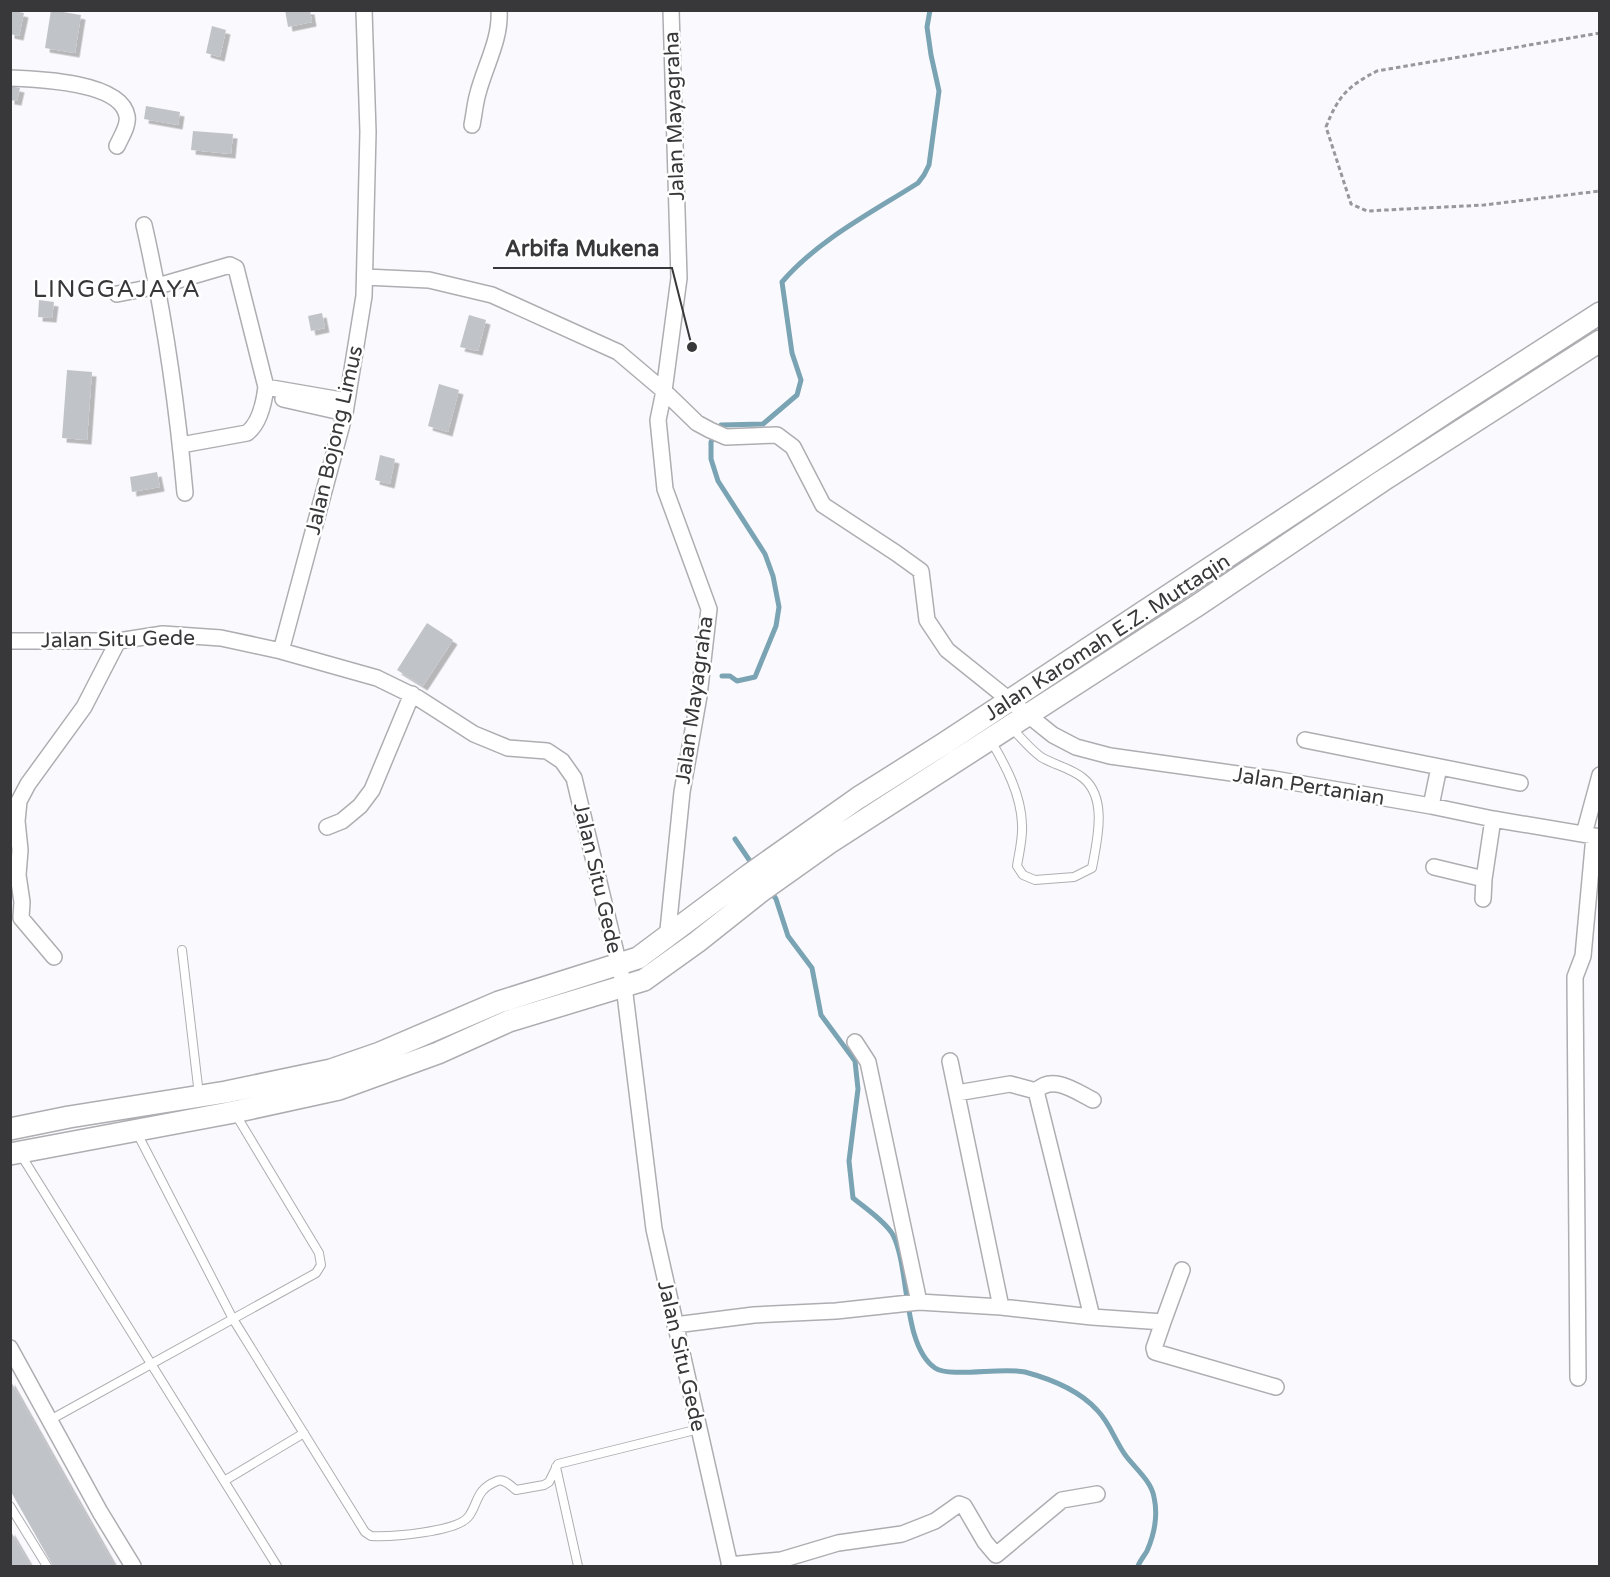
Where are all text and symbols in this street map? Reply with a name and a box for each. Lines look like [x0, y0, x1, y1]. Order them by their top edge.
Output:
street label: Jalan Mayagraha [659, 31, 690, 201]
callout: Arbifa Mukena [493, 228, 672, 268]
text: Arbifa Mukena [505, 236, 659, 262]
district label: LINGGAJAYA [33, 275, 201, 304]
street label: Jalan Bojong Limus [301, 343, 368, 537]
street label: Jalan Karomah E.Z. Muttaqin [980, 549, 1235, 726]
street label: Jalan Mayagraha [670, 614, 719, 786]
street label: Jalan Situ Gede [41, 626, 195, 653]
street label: Jalan Pertanian [1231, 762, 1386, 811]
street label: Jalan Situ Gede [568, 800, 627, 956]
street label: Jalan Situ Gede [652, 1278, 711, 1434]

